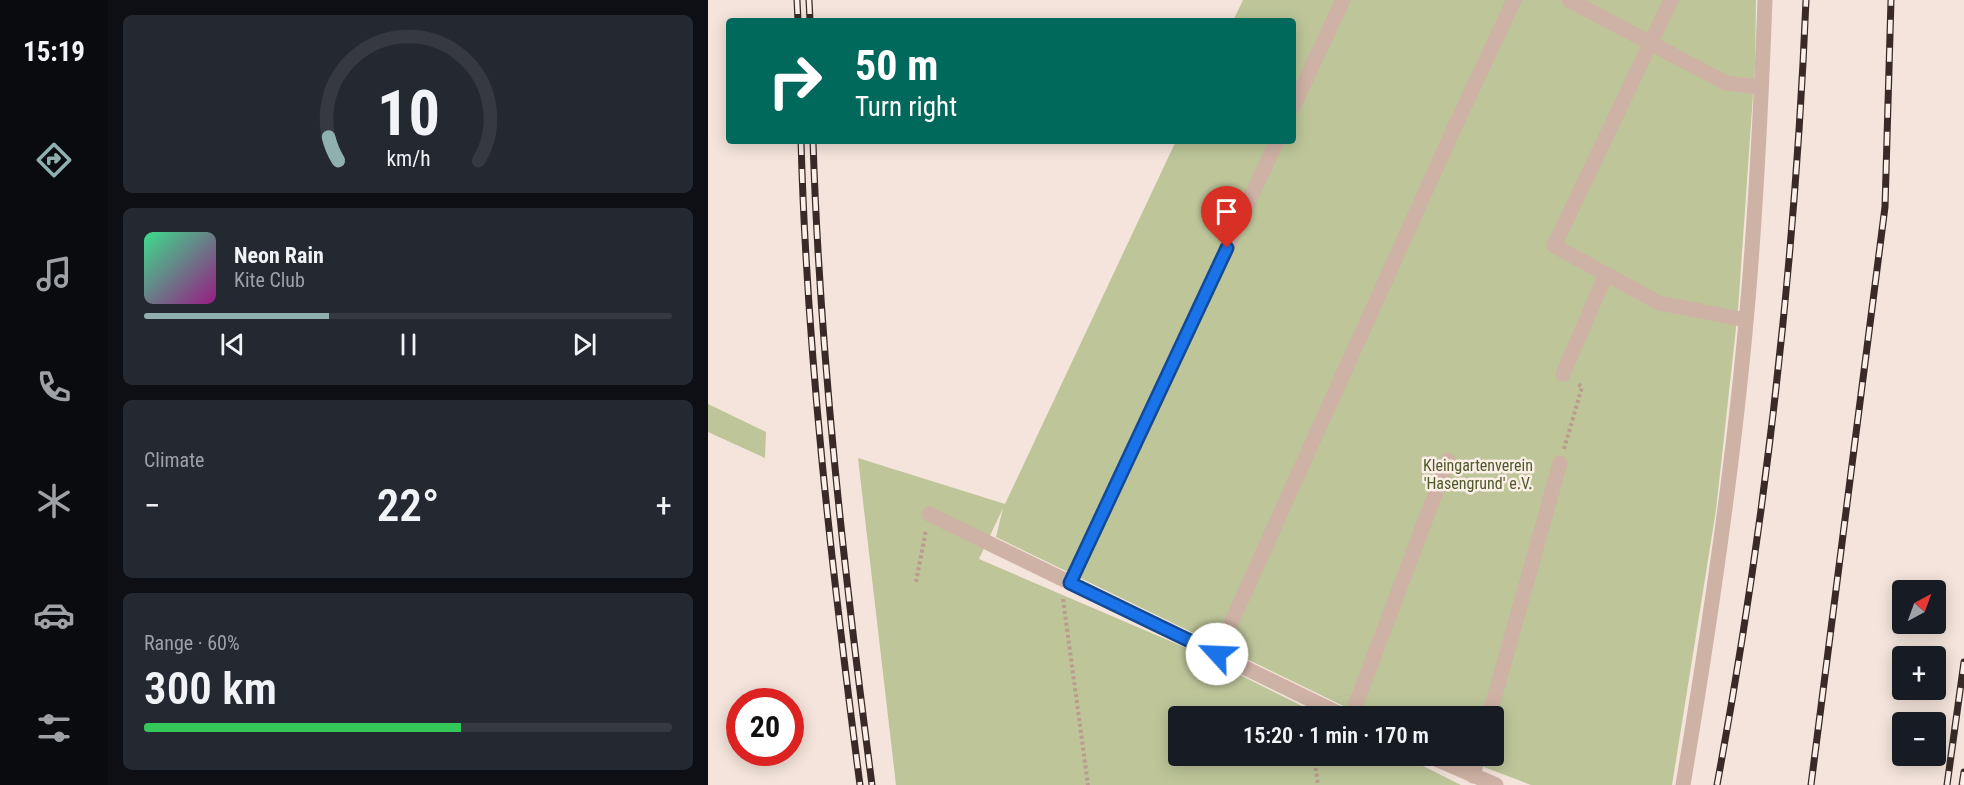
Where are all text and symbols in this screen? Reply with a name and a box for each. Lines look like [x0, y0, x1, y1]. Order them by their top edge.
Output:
text: 15:19 [23, 36, 85, 68]
text: 50 m [855, 41, 938, 90]
icon: right [756, 42, 834, 120]
text: 10 [376, 77, 440, 150]
text: Turn right [855, 91, 957, 123]
icon: directions [33, 139, 75, 181]
text: km/h [386, 146, 430, 171]
pin [1201, 186, 1252, 248]
icon: arrive [1210, 195, 1243, 228]
text: Neon Rain [234, 243, 324, 268]
icon: music [33, 253, 75, 295]
text: Kite Club [234, 268, 305, 292]
icon: previous [216, 328, 249, 361]
icon: pause [392, 328, 425, 361]
icon: next [568, 328, 601, 361]
icon: phone [33, 366, 75, 408]
text: Climate [144, 448, 204, 472]
park label: Kleingartenverein 'Hasengrund' e.V. [1423, 456, 1533, 493]
text: 22° [377, 479, 439, 532]
icon: climate [33, 480, 75, 522]
text: − [144, 486, 161, 525]
text: + [656, 486, 672, 525]
north arrow [1892, 580, 1946, 634]
map controls [1892, 580, 1946, 766]
icon: car [33, 594, 75, 636]
position arrow [1185, 622, 1249, 686]
text: Range · 60% [144, 631, 240, 655]
button: + [1892, 646, 1946, 700]
text: 300 km [144, 662, 277, 715]
speed limit sign: 20 [726, 688, 804, 766]
icon: filters [33, 707, 75, 749]
button: − [1892, 712, 1946, 766]
text: 15:20 · 1 min · 170 m [1243, 723, 1429, 748]

